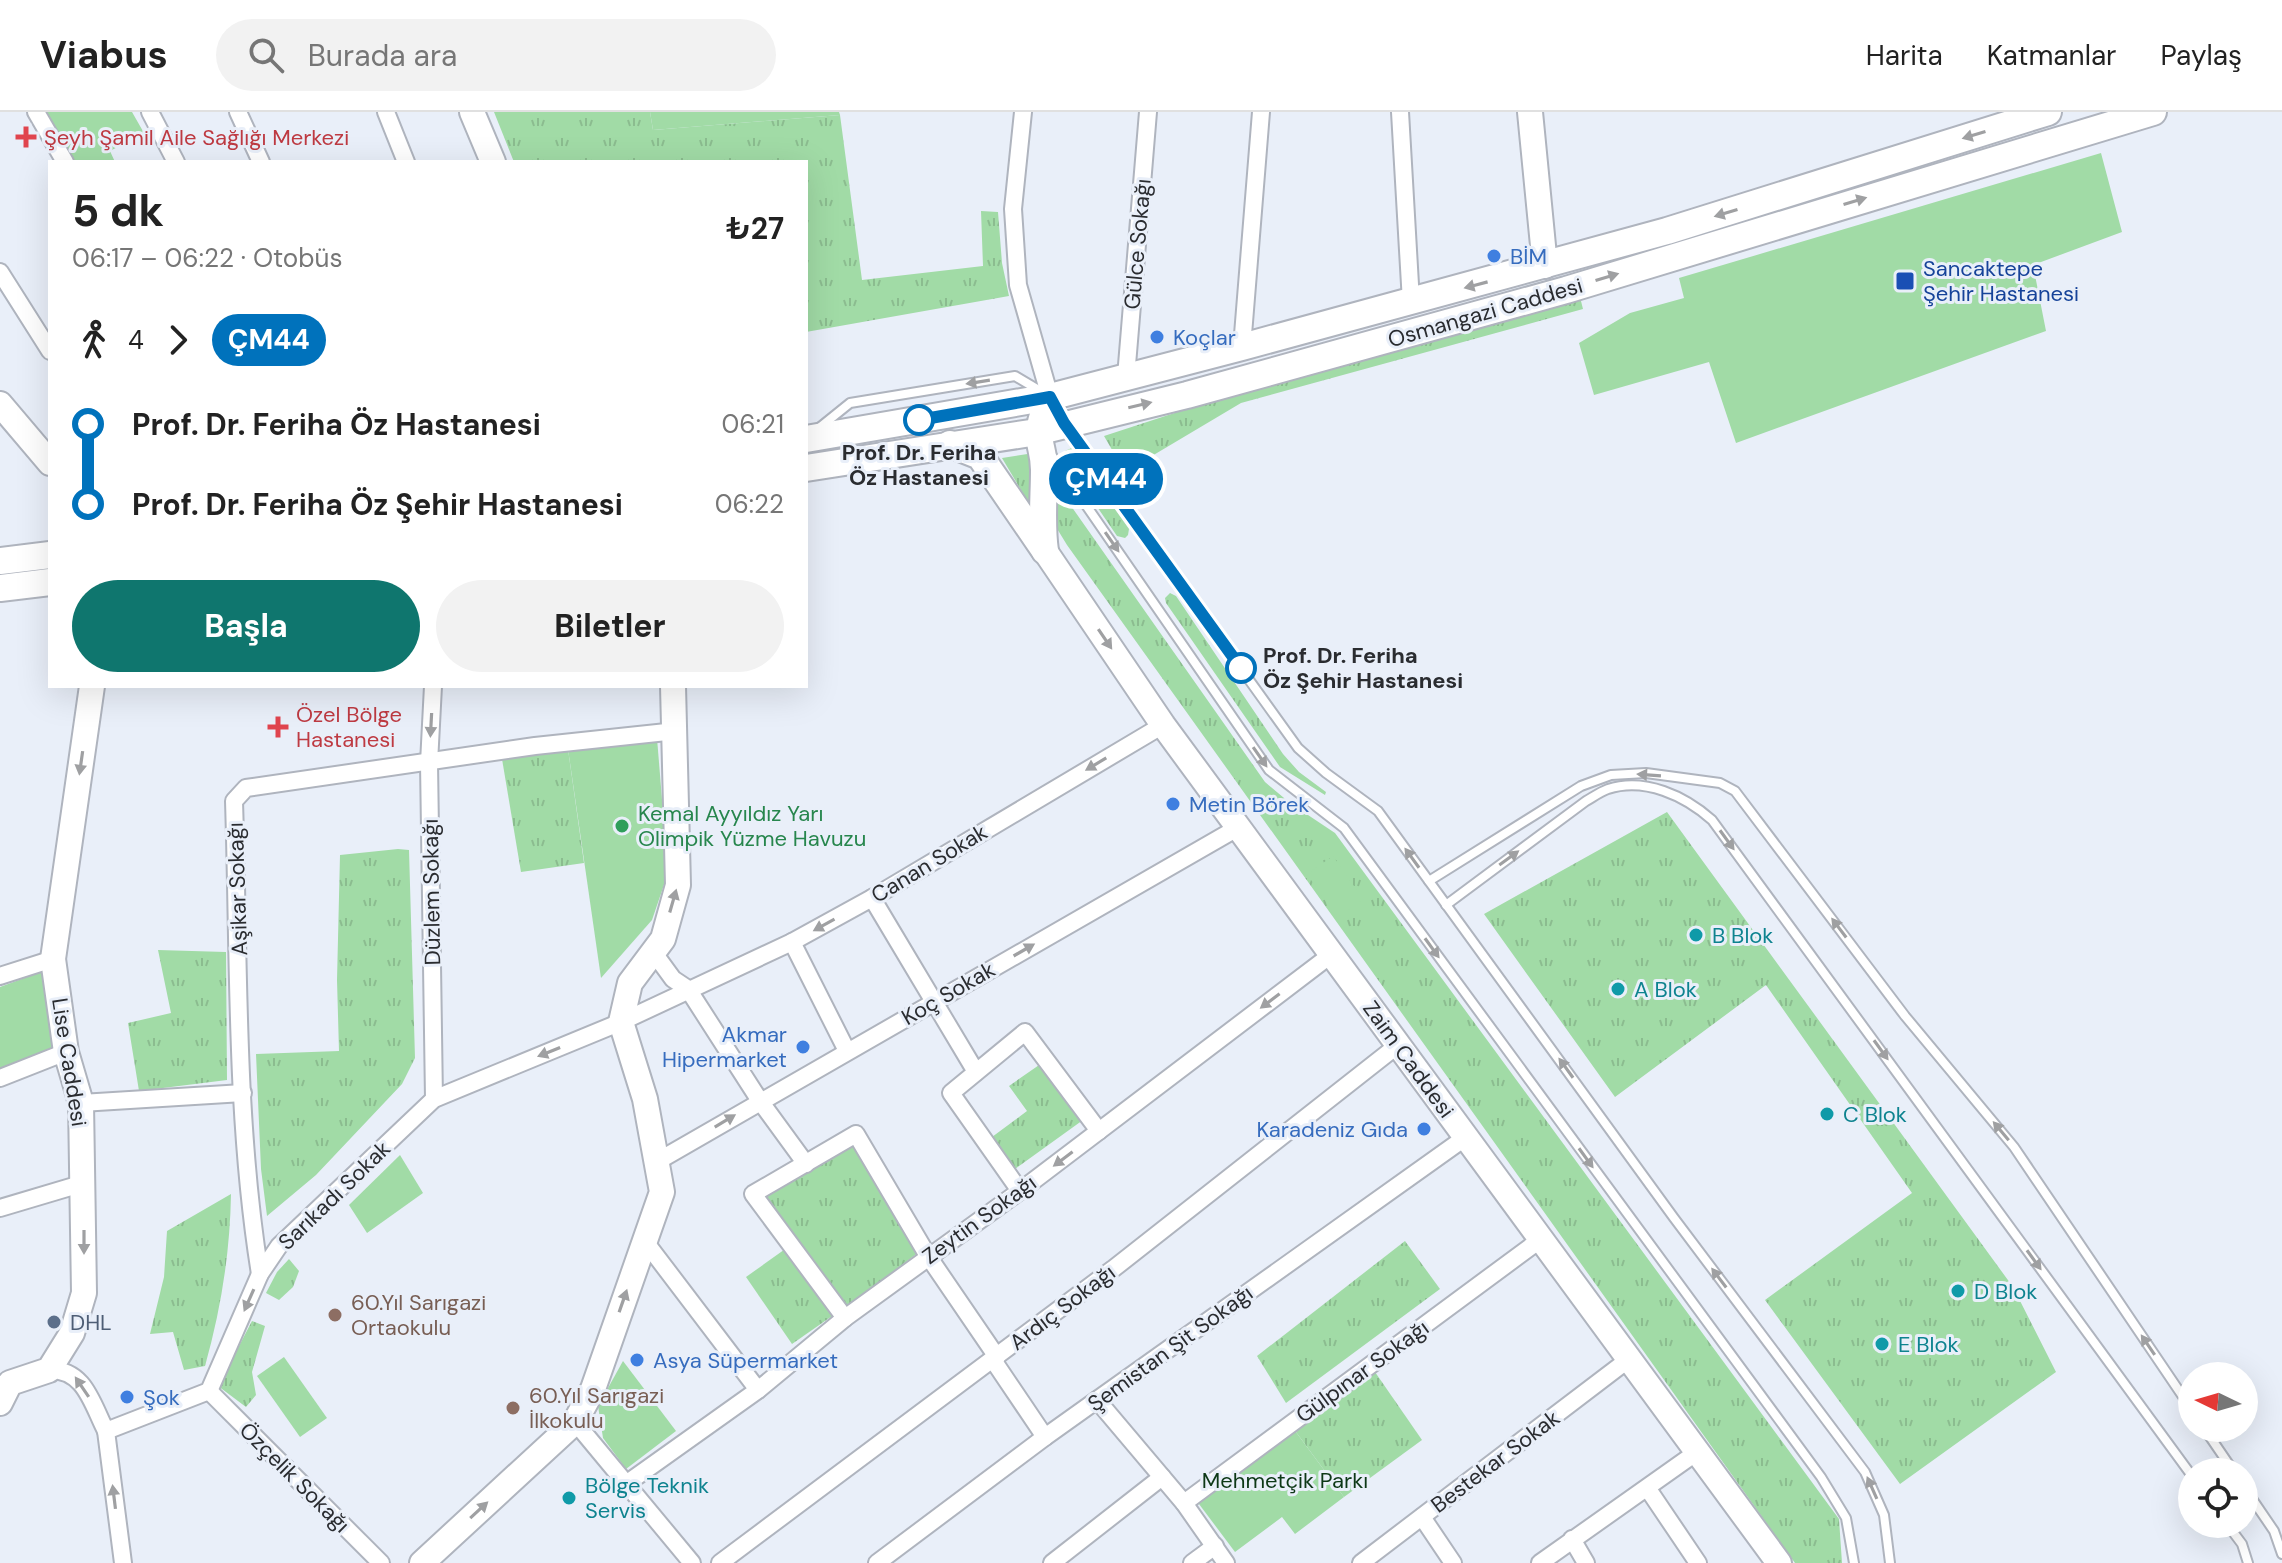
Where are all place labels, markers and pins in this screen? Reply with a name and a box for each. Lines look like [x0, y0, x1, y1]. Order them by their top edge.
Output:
place label: Şeyh Şamil Aile Sağlığı Merkezi [44, 123, 349, 152]
marker: Şeyh Şamil Aile Sağlığı Merkezi [15, 126, 37, 148]
place label: BİM [1510, 242, 1547, 271]
marker: BİM [1485, 247, 1503, 265]
place label: Sancaktepe Şehir Hastanesi [1923, 254, 2079, 308]
marker: Sancaktepe Şehir Hastanesi [1894, 270, 1916, 292]
place label: Koçlar [1173, 323, 1236, 352]
marker: Koçlar [1148, 328, 1166, 346]
marker: Prof. Dr. Feriha Öz Hastanesi [904, 405, 934, 435]
place label: Prof. Dr. Feriha Öz Hastanesi [842, 438, 996, 492]
place label: Prof. Dr. Feriha Öz Şehir Hastanesi [1263, 641, 1463, 695]
marker: Prof. Dr. Feriha Öz Şehir Hastanesi [1226, 653, 1256, 683]
place label: Özel Bölge Hastanesi [296, 700, 402, 754]
marker: Özel Bölge Hastanesi [267, 716, 289, 738]
place label: Metin Börek [1189, 790, 1309, 819]
marker: Metin Börek [1164, 795, 1182, 813]
place label: Kemal Ayyıldız Yarı Olimpik Yüzme Havuzu [638, 799, 866, 853]
marker: Kemal Ayyıldız Yarı Olimpik Yüzme Havuzu [613, 817, 631, 835]
place label: B Blok [1712, 921, 1773, 950]
marker: B Blok [1687, 926, 1705, 944]
place label: A Blok [1634, 975, 1697, 1004]
marker: A Blok [1609, 980, 1627, 998]
place label: Akmar Hipermarket [662, 1020, 787, 1074]
marker: Akmar Hipermarket [794, 1038, 812, 1056]
place label: C Blok [1843, 1100, 1907, 1129]
marker: C Blok [1818, 1105, 1836, 1123]
place label: Karadeniz Gıda [1256, 1115, 1408, 1144]
marker: Karadeniz Gıda [1415, 1120, 1433, 1138]
place label: D Blok [1974, 1277, 2037, 1306]
marker: D Blok [1949, 1282, 1967, 1300]
place label: 60.Yıl Sarıgazi Ortaokulu [351, 1288, 486, 1342]
marker: 60.Yıl Sarıgazi Ortaokulu [326, 1306, 344, 1324]
place label: DHL [70, 1308, 112, 1337]
marker: DHL [45, 1313, 63, 1331]
place label: E Blok [1898, 1330, 1959, 1359]
marker: E Blok [1873, 1335, 1891, 1353]
place label: Asya Süpermarket [653, 1346, 838, 1375]
marker: Asya Süpermarket [628, 1351, 646, 1369]
place label: 60.Yıl Sarıgazi İlkokulu [529, 1381, 664, 1435]
place label: Şok [143, 1383, 180, 1412]
marker: Şok [118, 1388, 136, 1406]
marker: 60.Yıl Sarıgazi İlkokulu [504, 1399, 522, 1417]
place label: Bölge Teknik Servis [585, 1471, 709, 1525]
marker: Bölge Teknik Servis [560, 1489, 578, 1507]

